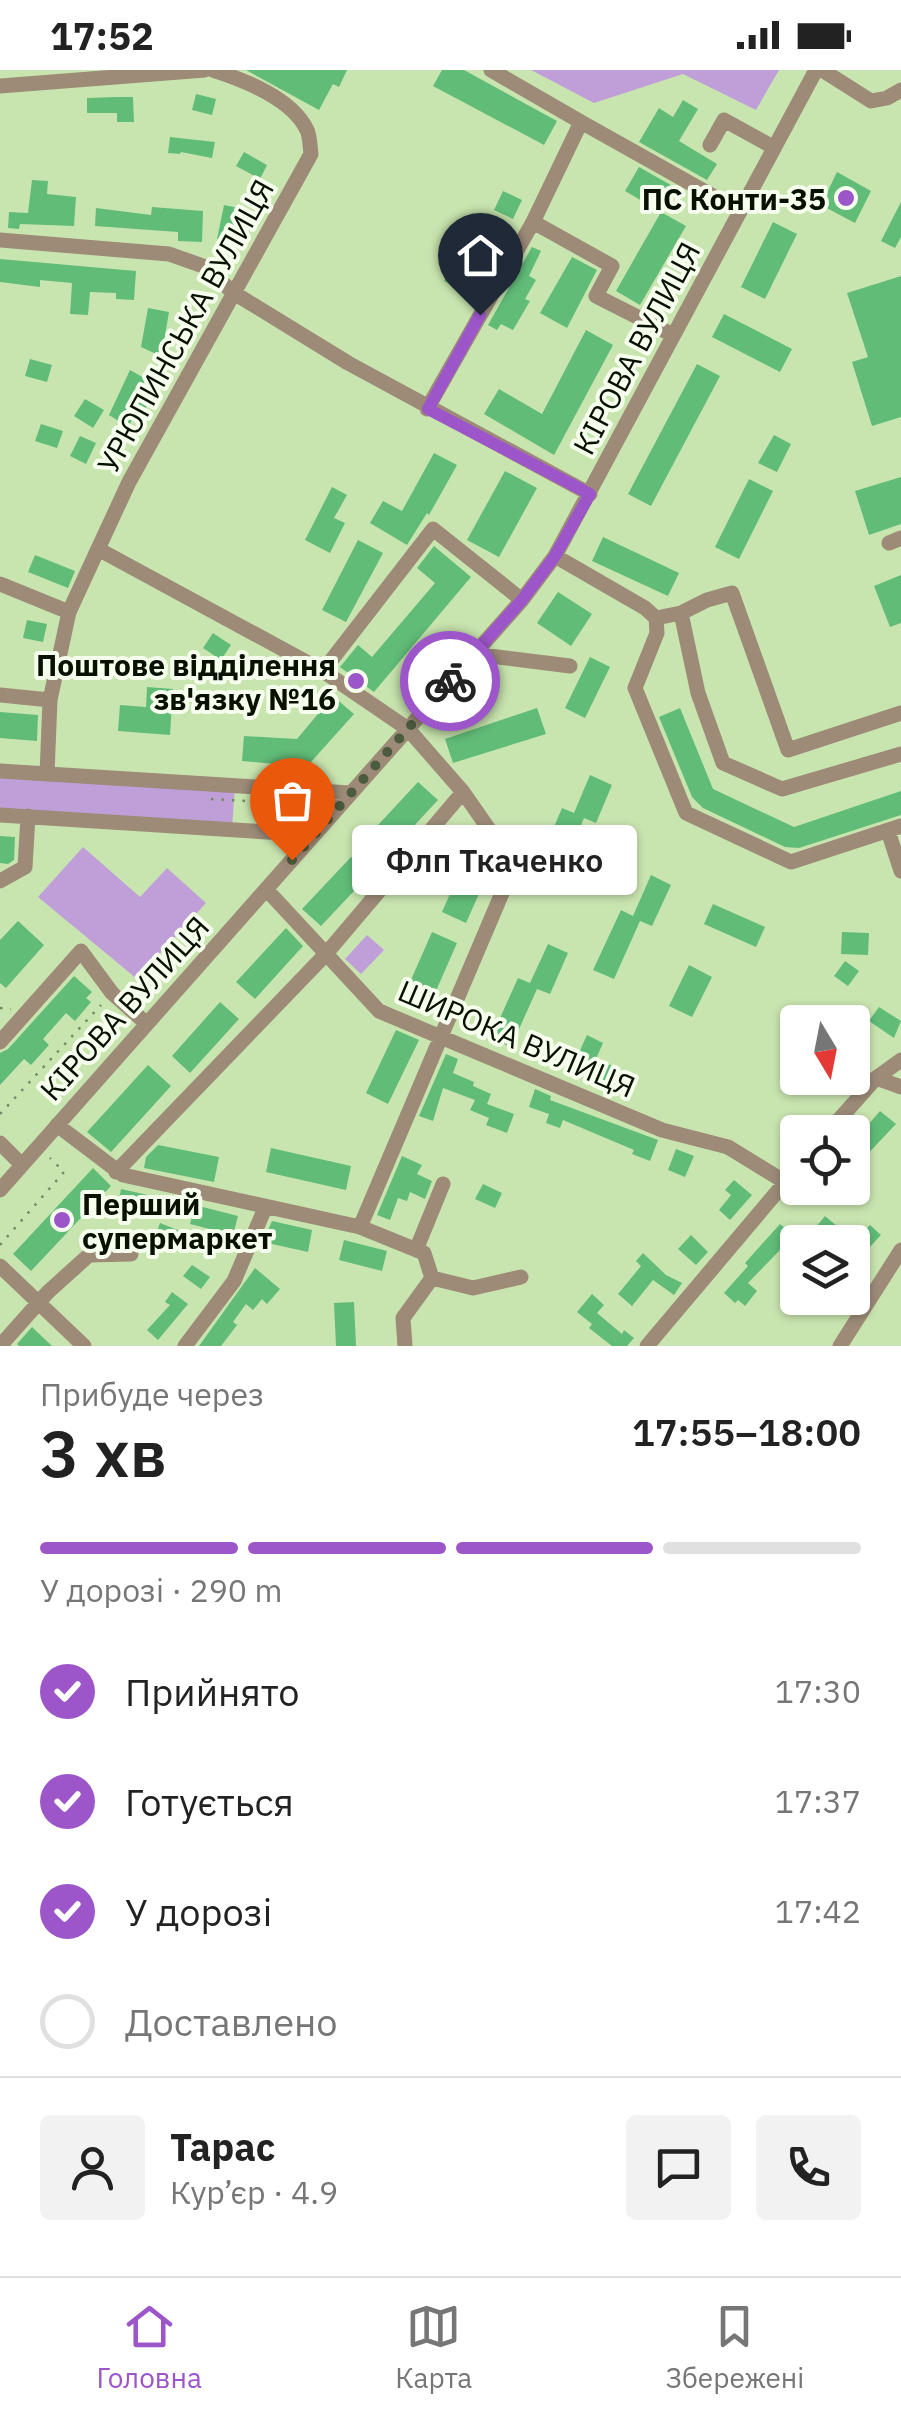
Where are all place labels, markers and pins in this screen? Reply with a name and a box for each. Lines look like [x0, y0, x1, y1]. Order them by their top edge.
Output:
place label: ПС Конти-35 [642, 179, 826, 218]
marker: ПС Конти-35 [835, 187, 857, 209]
pin [438, 213, 523, 316]
place label: Поштове відділення зв'язку №16 [36, 645, 336, 718]
marker: Поштове відділення зв'язку №16 [345, 670, 367, 692]
pin [250, 758, 335, 861]
callout: Флп Ткаченко [352, 825, 637, 895]
place label: Перший супермаркет [82, 1184, 273, 1257]
marker: Перший супермаркет [51, 1209, 73, 1231]

